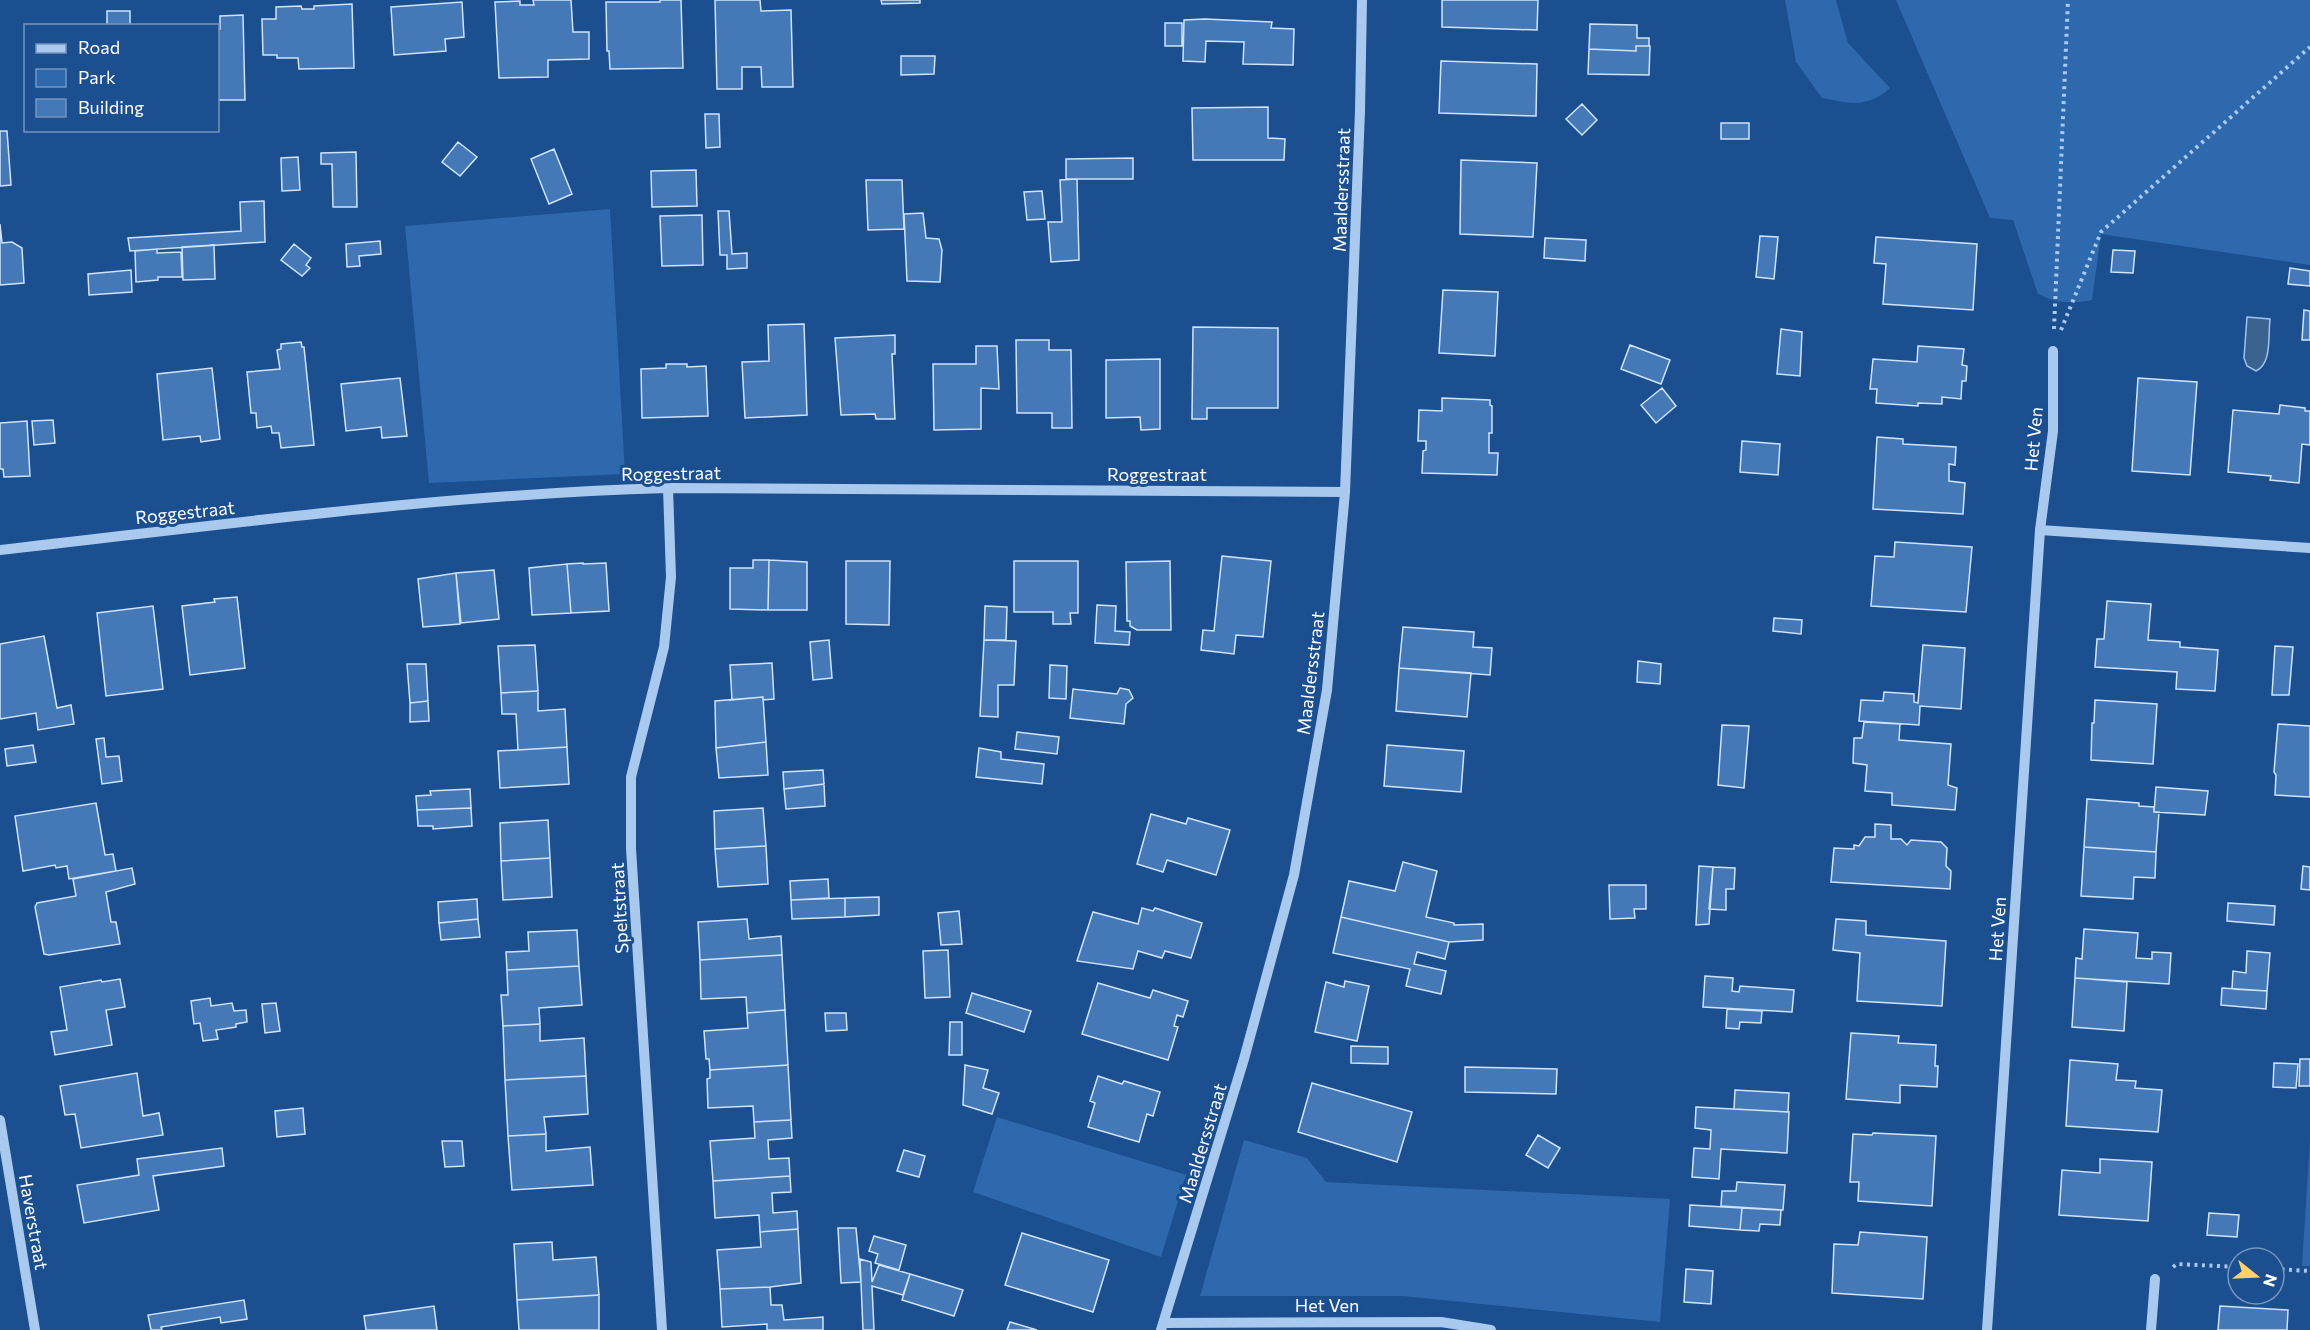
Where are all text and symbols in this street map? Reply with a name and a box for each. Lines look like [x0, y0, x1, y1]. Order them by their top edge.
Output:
legend [24, 24, 219, 132]
text: Road [78, 36, 120, 58]
text: Park [78, 66, 116, 88]
text: Building [78, 96, 144, 118]
street label: Maaldersstraat [1328, 128, 1354, 252]
street label: Het Ven [2019, 406, 2047, 472]
street label: Roggestraat [621, 461, 721, 485]
street label: Roggestraat [1107, 463, 1207, 485]
street label: Roggestraat [134, 496, 236, 528]
street label: Maaldersstraat [1292, 610, 1328, 736]
street label: Speltstraat [606, 862, 632, 954]
street label: Het Ven [1984, 896, 2010, 962]
street label: Maaldersstraat [1173, 1080, 1231, 1206]
street label: Haverstraat [15, 1172, 53, 1272]
north arrow [2226, 1246, 2286, 1306]
text: N [2260, 1272, 2282, 1289]
street label: Het Ven [1295, 1294, 1359, 1316]

